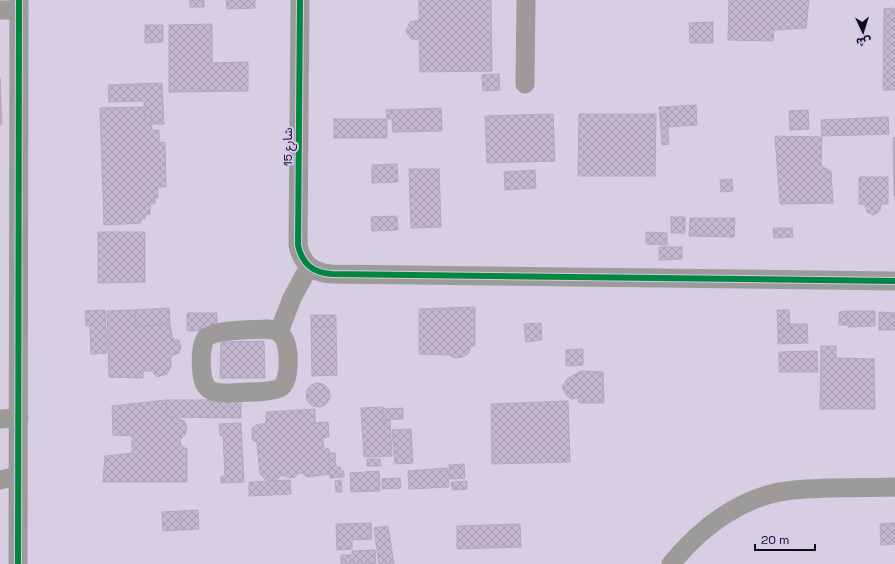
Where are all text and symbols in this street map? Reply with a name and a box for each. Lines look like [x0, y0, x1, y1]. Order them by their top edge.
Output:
north arrow [843, 12, 883, 52]
text: ش [856, 34, 872, 49]
street label: شارع 15 [280, 128, 297, 166]
scale bar [755, 526, 815, 552]
text: 20 m [761, 532, 789, 548]

